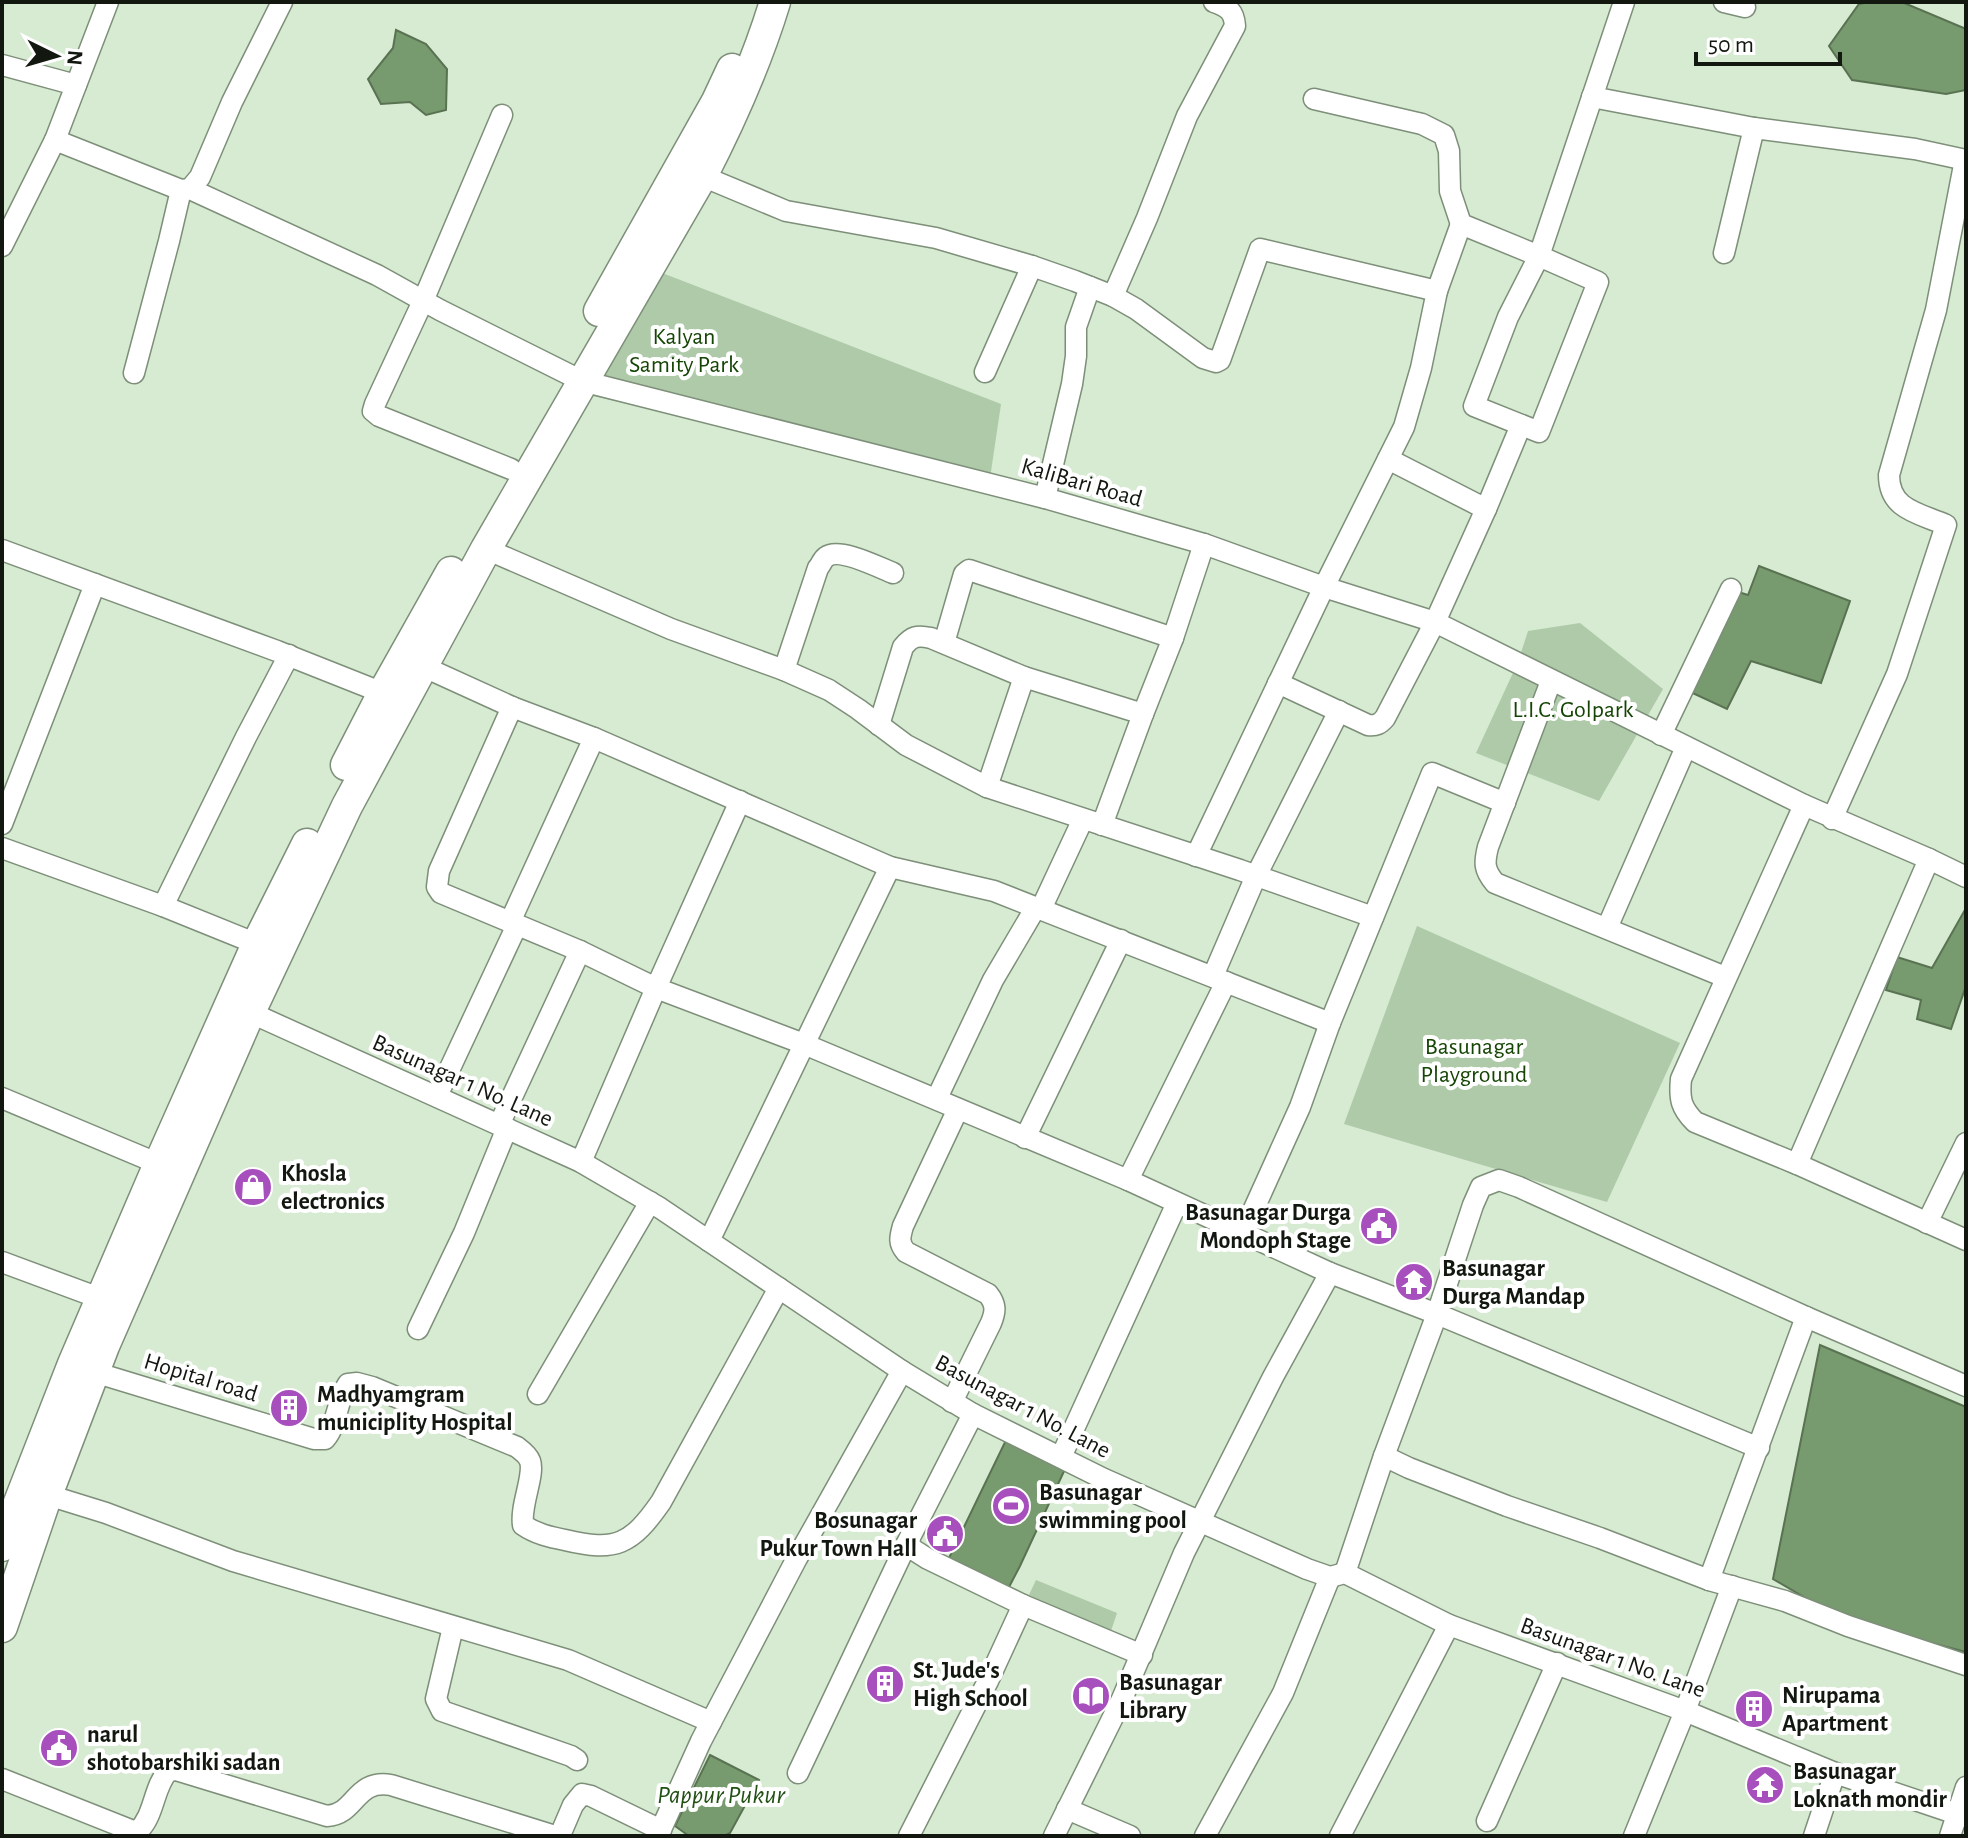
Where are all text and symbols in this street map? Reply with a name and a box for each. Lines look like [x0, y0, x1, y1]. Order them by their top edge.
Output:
north arrow [16, 16, 96, 96]
scale bar [1696, 16, 1840, 66]
text: 50 m [1708, 33, 1754, 57]
text: N [63, 49, 87, 66]
park label: Kalyan Samity Park [629, 325, 739, 377]
street label: KaliBari Road [1018, 454, 1145, 512]
park label: L.I.C. Golpark [1513, 698, 1634, 722]
street label: Basunagar 1 No. Lane [369, 1030, 556, 1131]
park label: Basunagar Playground [1421, 1035, 1527, 1087]
place label: Khosla electronics [281, 1162, 385, 1214]
shop icon: Khosla electronics [232, 1166, 274, 1208]
place label: Basunagar Durga Mondoph Stage [1185, 1201, 1351, 1253]
public building icon: Basunagar Durga Mondoph Stage [1358, 1205, 1400, 1247]
place label: Basunagar Durga Mandap [1442, 1257, 1585, 1309]
temple icon: Basunagar Durga Mandap [1393, 1261, 1435, 1303]
street label: Hopital road [141, 1349, 260, 1407]
street label: Basunagar 1 No. Lane [931, 1351, 1114, 1463]
place label: Madhyamgram municiplity Hospital [317, 1383, 513, 1435]
building icon: Madhyamgram municiplity Hospital [268, 1387, 310, 1429]
place label: Basunagar swimming pool [1039, 1481, 1187, 1533]
sports icon: Basunagar swimming pool [990, 1485, 1032, 1527]
place label: Bosunagar Pukur Town Hall [759, 1509, 918, 1561]
public building icon: Bosunagar Pukur Town Hall [924, 1513, 966, 1555]
street label: Basunagar 1 No. Lane [1517, 1613, 1708, 1703]
place label: St. Jude's High School [913, 1659, 1028, 1711]
building icon: St. Jude's High School [864, 1663, 906, 1705]
place label: Basunagar Library [1119, 1671, 1222, 1723]
library icon: Basunagar Library [1070, 1675, 1112, 1717]
place label: Nirupama Apartment [1782, 1684, 1888, 1736]
building icon: Nirupama Apartment [1733, 1688, 1775, 1730]
place label: narul shotobarshiki sadan [87, 1723, 281, 1775]
public building icon: narul shotobarshiki sadan [38, 1727, 80, 1769]
place label: Basunagar Loknath mondir [1793, 1760, 1947, 1812]
temple icon: Basunagar Loknath mondir [1744, 1764, 1786, 1806]
water label: Pappur Pukur [657, 1782, 787, 1808]

